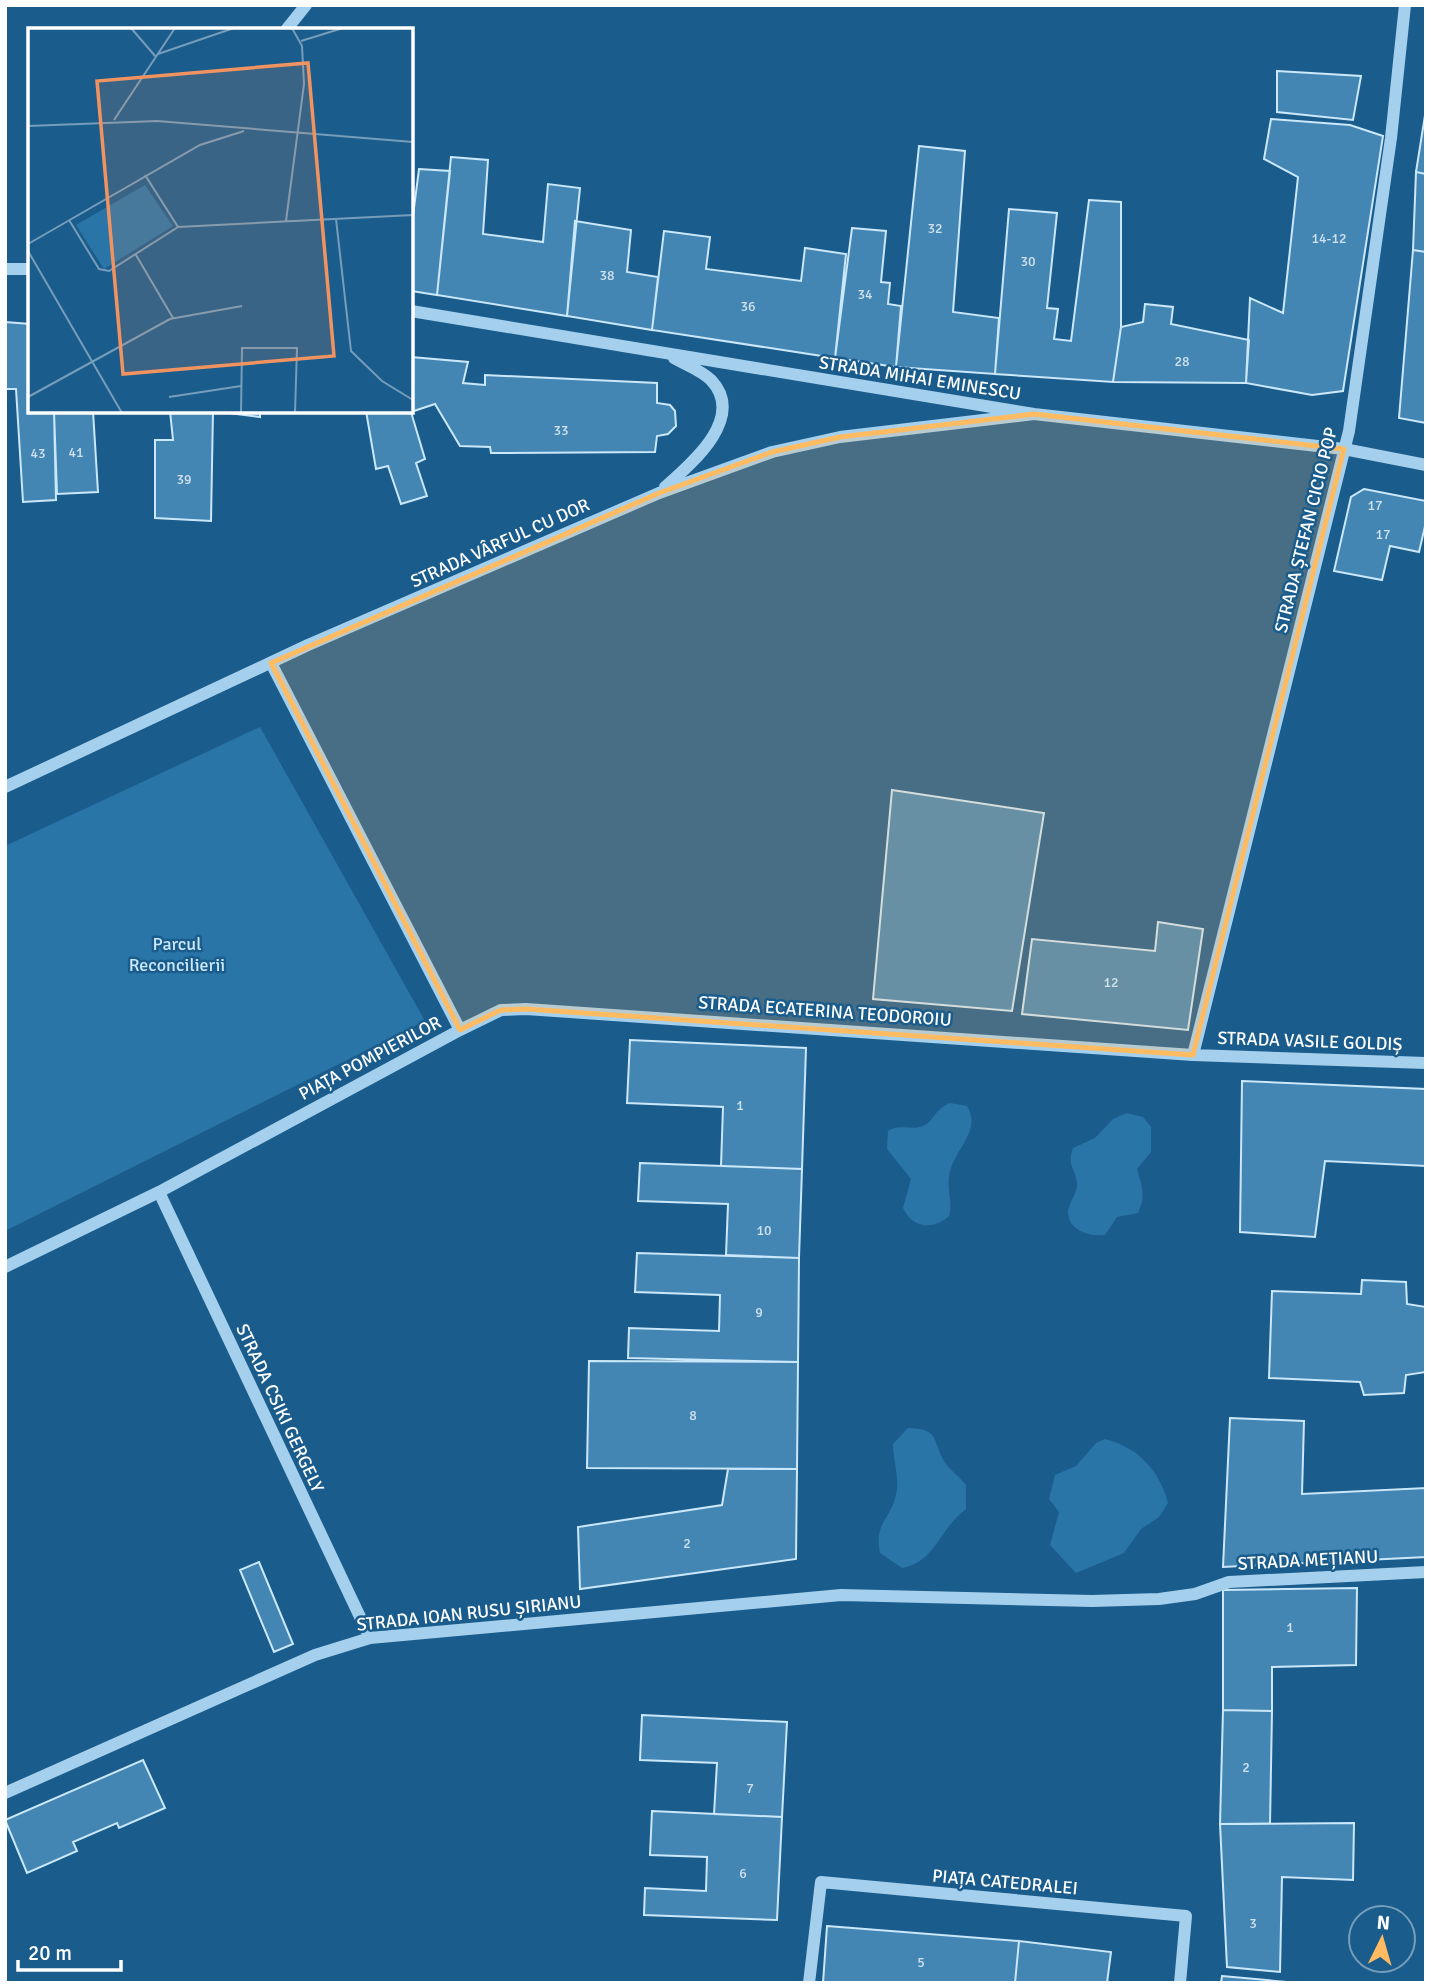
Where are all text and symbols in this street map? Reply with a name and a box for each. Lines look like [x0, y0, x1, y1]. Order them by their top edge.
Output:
inset map [28, 28, 413, 413]
house number: 32 [927, 220, 943, 237]
house number: 14-12 [1311, 230, 1347, 247]
house number: 30 [1020, 253, 1036, 270]
house number: 38 [599, 267, 615, 284]
house number: 34 [857, 286, 873, 303]
house number: 36 [740, 298, 756, 315]
street label: STRADA MIHAI EMINESCU [818, 351, 1022, 405]
house number: 28 [1174, 353, 1190, 370]
house number: 33 [553, 422, 569, 439]
street label: STRADA ȘTEFAN CICIO POP [1270, 425, 1342, 635]
house number: 41 [68, 444, 84, 461]
house number: 43 [30, 445, 46, 462]
house number: 39 [176, 471, 192, 488]
street label: STRADA VÂRFUL CU DOR [407, 493, 593, 592]
house number: 17 [1367, 497, 1383, 514]
house number: 17 [1375, 526, 1391, 543]
park label: Parcul Reconcilierii [129, 933, 225, 976]
house number: 12 [1103, 974, 1119, 991]
street label: STRADA ECATERINA TEODOROIU [698, 991, 952, 1031]
street label: PIAȚA POMPIERILOR [295, 1011, 445, 1105]
street label: STRADA VASILE GOLDIȘ [1217, 1027, 1403, 1055]
house number: 1 [736, 1097, 744, 1114]
house number: 10 [756, 1222, 772, 1239]
house number: 9 [755, 1304, 763, 1321]
street label: STRADA CSIKI GERGELY [231, 1320, 329, 1496]
house number: 8 [689, 1407, 697, 1424]
house number: 2 [683, 1535, 691, 1552]
street label: STRADA MEȚIANU [1237, 1545, 1379, 1575]
street label: STRADA IOAN RUSU ȘIRIANU [356, 1590, 582, 1636]
house number: 1 [1286, 1619, 1294, 1636]
house number: 2 [1242, 1759, 1250, 1776]
house number: 7 [746, 1780, 754, 1797]
house number: 6 [739, 1865, 747, 1882]
street label: PIAȚA CATEDRALEI [931, 1865, 1079, 1899]
north arrow [1347, 1904, 1417, 1974]
text: N [1376, 1911, 1391, 1936]
house number: 3 [1249, 1915, 1257, 1932]
scale bar [18, 1928, 121, 1972]
text: 20 m [28, 1940, 72, 1966]
house number: 5 [917, 1954, 925, 1971]

